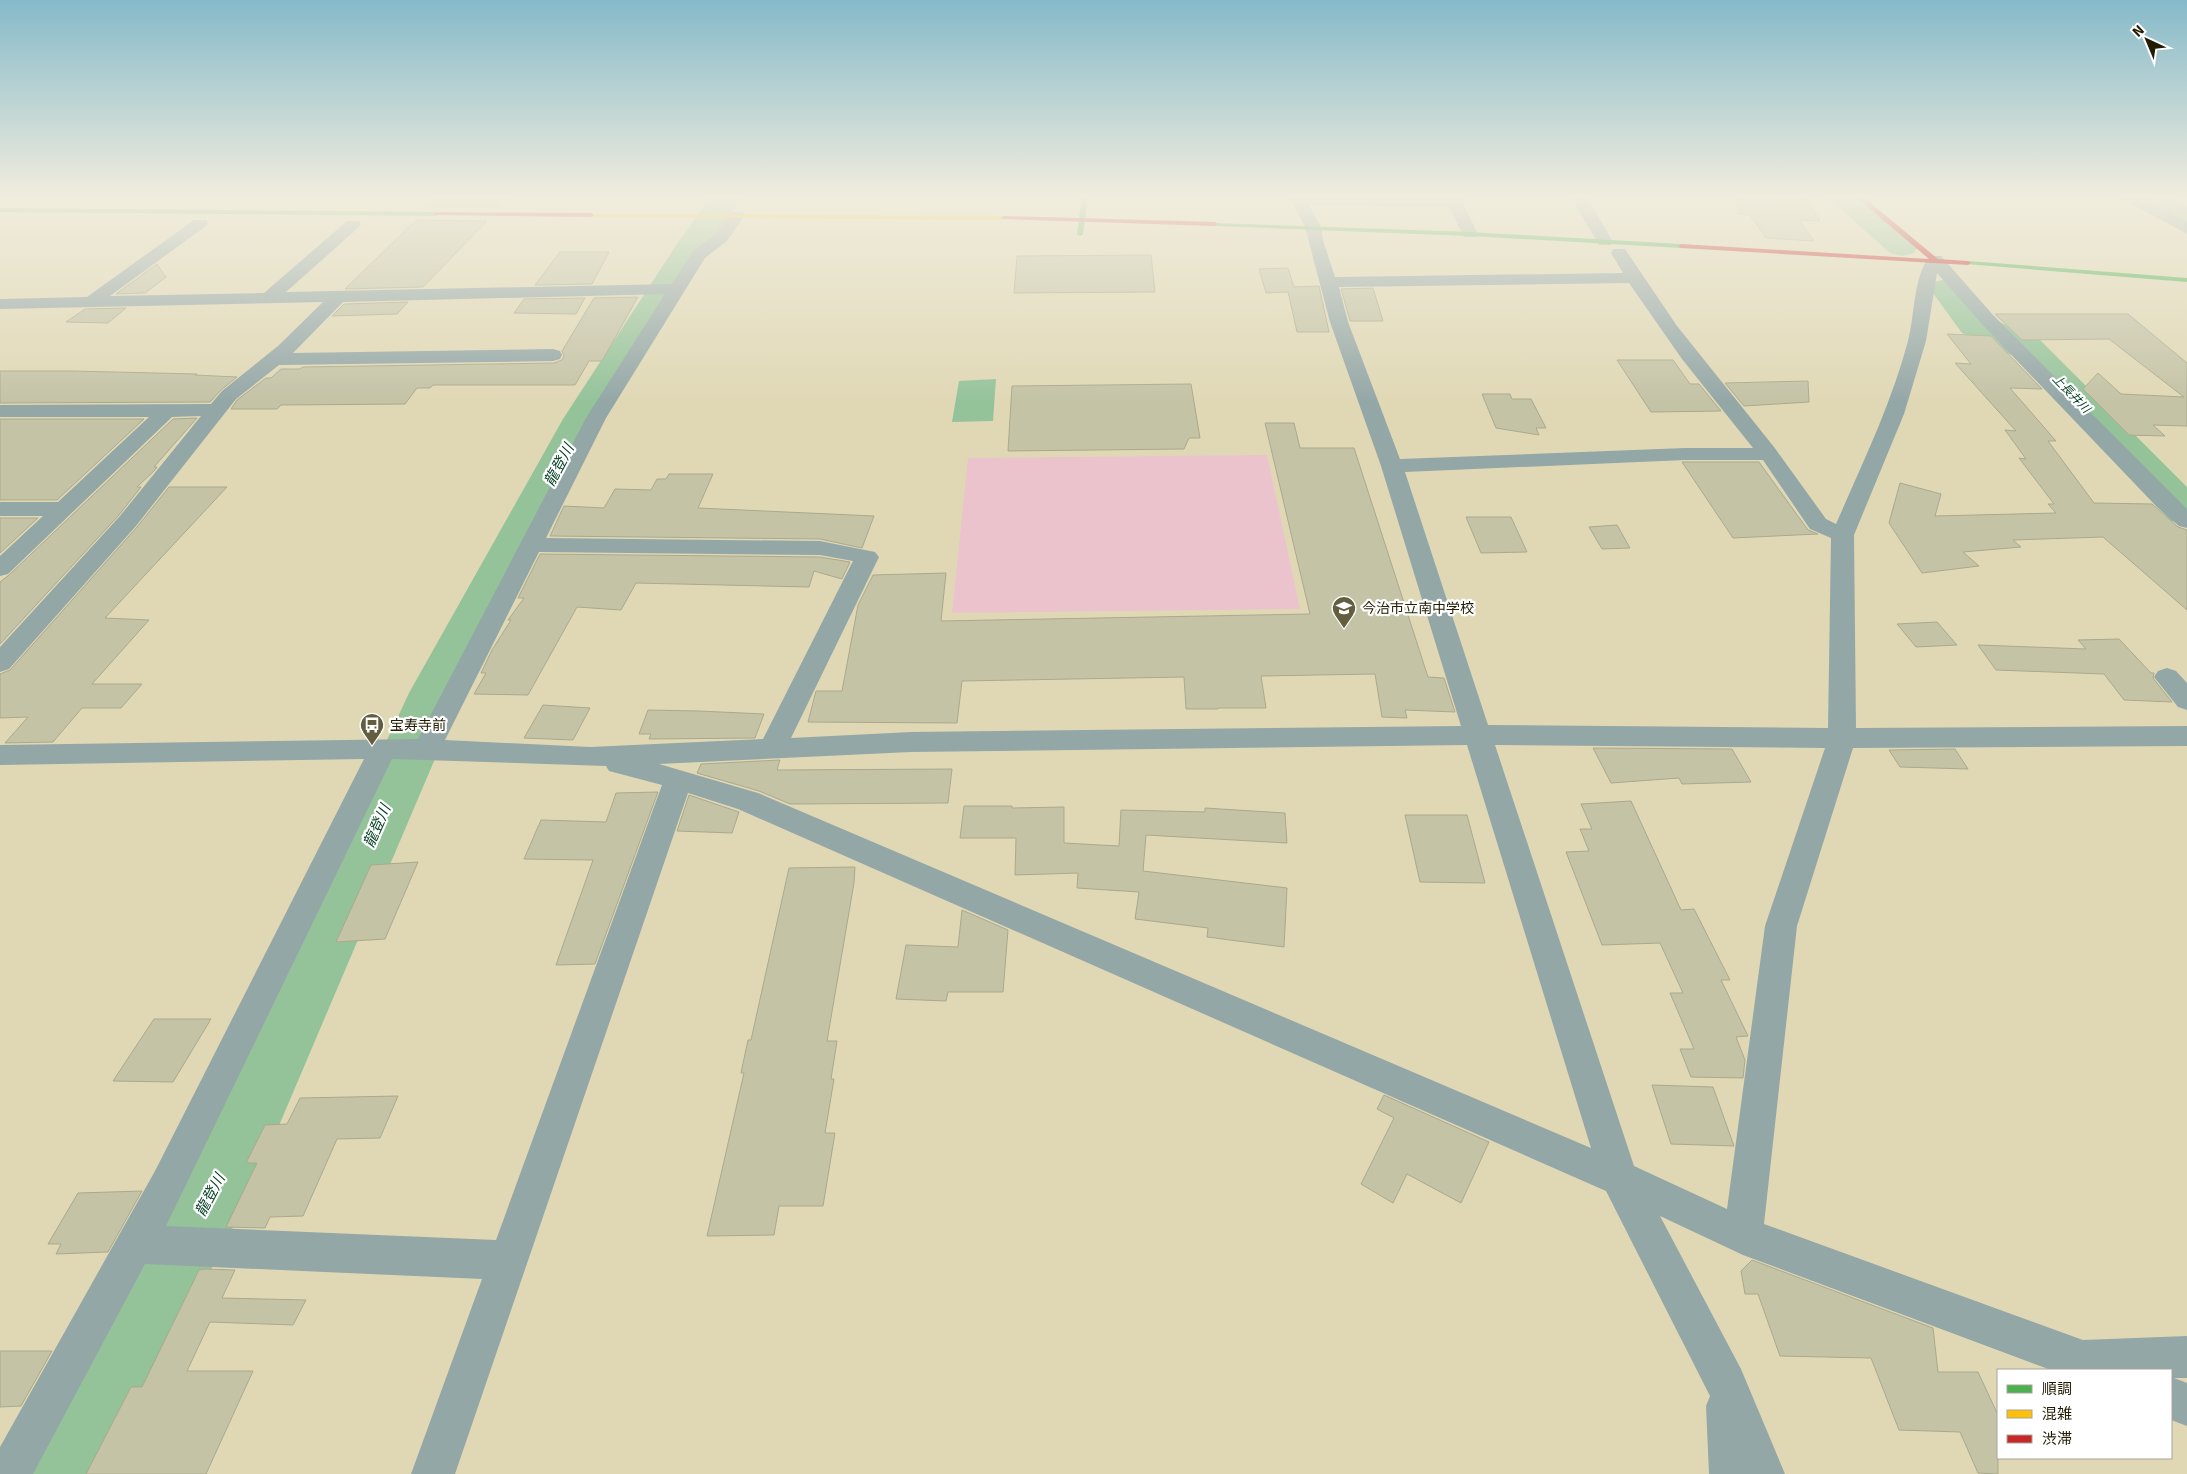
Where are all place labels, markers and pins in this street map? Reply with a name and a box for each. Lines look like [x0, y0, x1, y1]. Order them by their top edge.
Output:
school or university icon: 今治市立南中学校 [1331, 595, 1357, 629]
place label: 今治市立南中学校 [1362, 600, 1474, 617]
bus stop icon: 宝寿寺前 [359, 712, 385, 746]
place label: 宝寿寺前 [390, 717, 446, 734]

